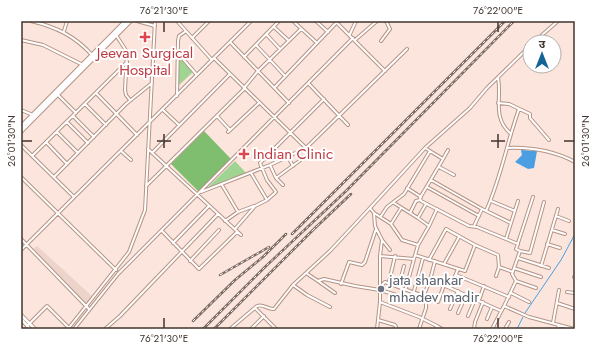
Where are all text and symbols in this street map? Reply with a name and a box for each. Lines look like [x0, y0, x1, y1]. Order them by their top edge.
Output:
text: 76°21'30"E [140, 3, 188, 18]
text: 76°22'00"E [473, 3, 523, 18]
marker: Jeevan Surgical Hospital [139, 31, 151, 43]
north arrow [522, 34, 562, 74]
text: उ [539, 36, 546, 52]
place label: Jeevan Surgical Hospital [95, 42, 193, 81]
text: 26°01'30"N [4, 115, 19, 167]
text: 26°01'30"N [578, 115, 593, 167]
place label: Indian Clinic [253, 143, 333, 165]
marker: Indian Clinic [238, 148, 250, 160]
place label: jata shankar mhadev madir [388, 269, 480, 308]
marker: jata shankar mhadev madir [376, 284, 386, 294]
text: 76°21'30"E [140, 331, 188, 346]
text: 76°22'00"E [473, 331, 523, 346]

